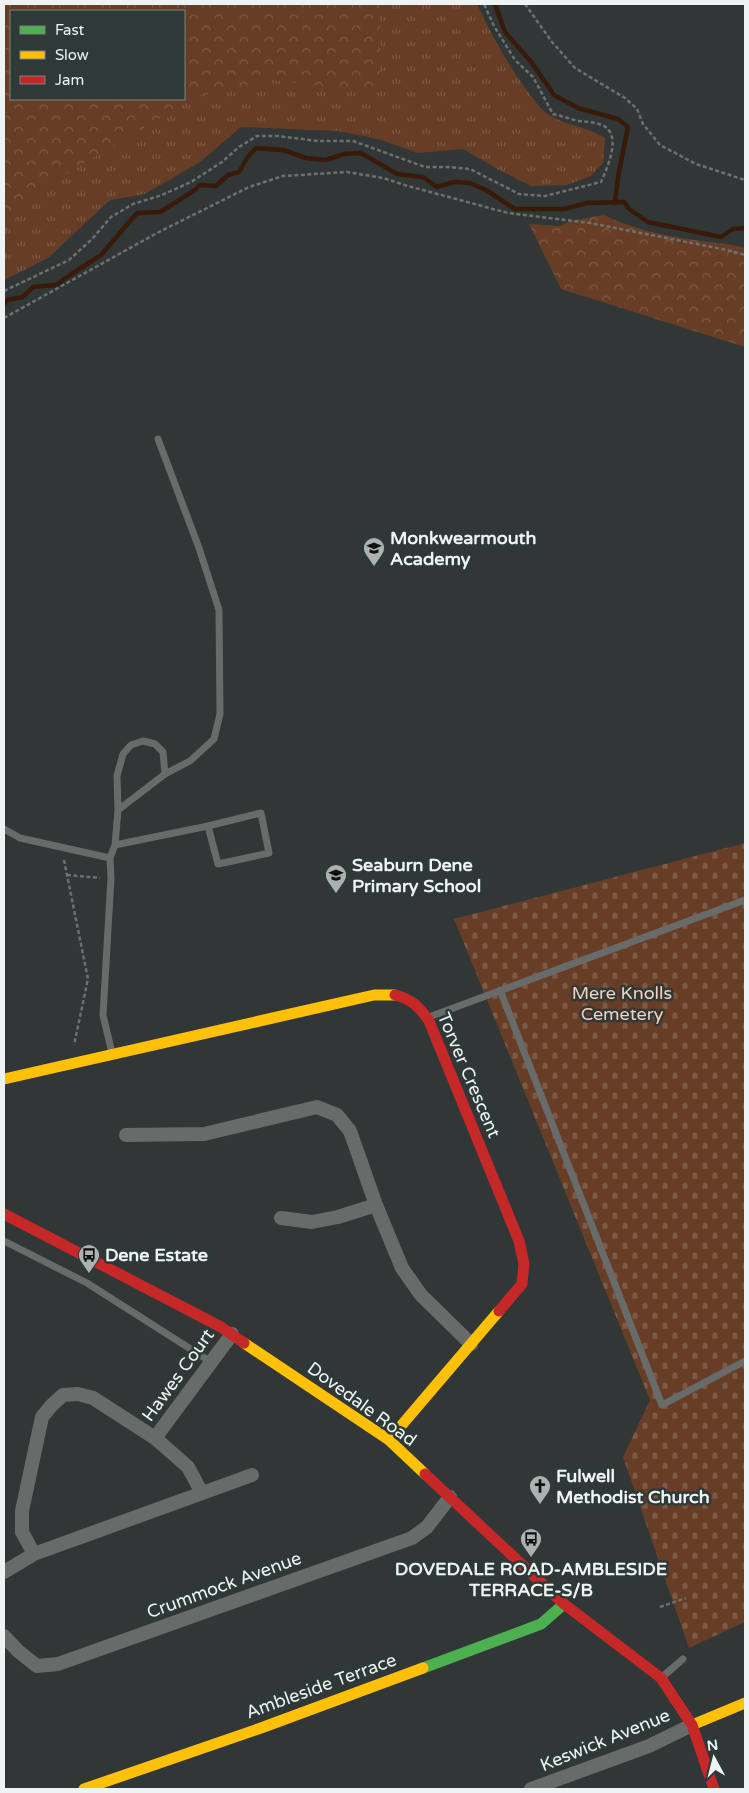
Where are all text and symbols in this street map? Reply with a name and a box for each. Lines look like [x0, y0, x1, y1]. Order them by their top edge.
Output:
legend [10, 10, 185, 100]
text: Fast [55, 21, 85, 39]
text: Slow [55, 46, 89, 64]
text: Jam [55, 71, 84, 89]
place label: Monkwearmouth Academy [390, 527, 536, 570]
school or university icon: Monkwearmouth Academy [362, 536, 386, 567]
place label: Seaburn Dene Primary School [352, 854, 481, 897]
school or university icon: Seaburn Dene Primary School [324, 863, 348, 894]
park label: Mere Knolls Cemetery [572, 982, 672, 1025]
street label: Torver Crescent [433, 1009, 505, 1141]
bus stop icon: Dene Estate [77, 1243, 101, 1274]
place label: Dene Estate [105, 1244, 208, 1266]
street label: Hawes Court [137, 1324, 219, 1426]
street label: Dovedale Road [303, 1357, 421, 1451]
place label: Fulwell Methodist Church [556, 1465, 710, 1508]
church icon: Fulwell Methodist Church [528, 1474, 552, 1505]
bus stop icon: DOVEDALE ROAD-AMBLESIDE TERRACE-S/B [519, 1527, 543, 1558]
street label: Crummock Avenue [144, 1547, 304, 1623]
place label: DOVEDALE ROAD-AMBLESIDE TERRACE-S/B [395, 1558, 667, 1601]
street label: Ambleside Terrace [243, 1648, 399, 1724]
street label: Keswick Avenue [537, 1704, 673, 1776]
north arrow [689, 1733, 739, 1783]
text: N [706, 1736, 719, 1755]

